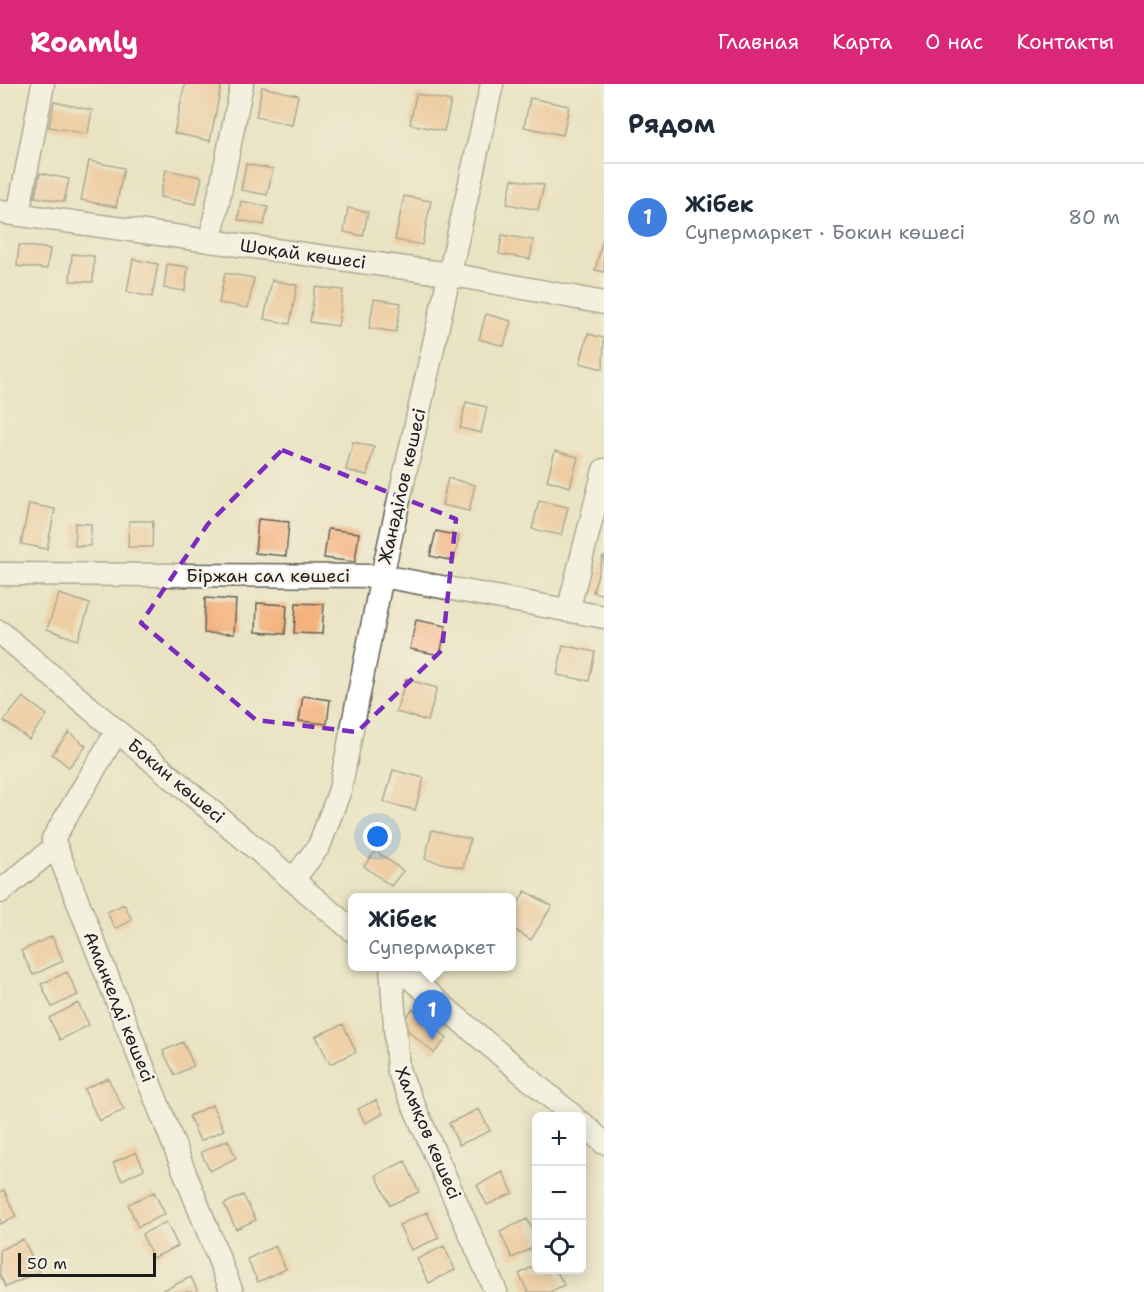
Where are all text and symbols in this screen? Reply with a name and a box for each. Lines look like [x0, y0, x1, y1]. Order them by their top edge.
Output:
text: Roamly [30, 23, 138, 61]
text: Главная [718, 28, 799, 56]
text: Карта [832, 28, 892, 56]
text: О нас [925, 28, 983, 56]
text: Контакты [1016, 28, 1114, 56]
text: Рядом [628, 106, 715, 141]
text: Жібек [685, 190, 754, 219]
text: 1 [643, 204, 652, 230]
text: 80 m [1068, 204, 1120, 230]
text: Супермаркет · Бокин көшесі [685, 219, 965, 245]
street label: Шоқай көшесі [238, 233, 368, 275]
street label: Жанәділов көшесі [372, 406, 432, 566]
street label: Біржан сал көшесі [186, 564, 350, 588]
street label: Бокин көшесі [122, 733, 230, 829]
your location [363, 822, 392, 851]
popup [348, 893, 516, 971]
text: Жібек [368, 905, 437, 934]
street label: Аманкелді көшесі [78, 928, 160, 1086]
text: Супермаркет [368, 934, 496, 960]
pin: 1 [412, 990, 452, 1040]
street label: Халықов көшесі [389, 1063, 467, 1203]
map controls [532, 1112, 586, 1274]
button: + [532, 1112, 586, 1166]
button: − [532, 1166, 586, 1220]
button: locate [532, 1220, 586, 1274]
scale bar [18, 1250, 156, 1278]
text: 50 m [27, 1253, 67, 1274]

